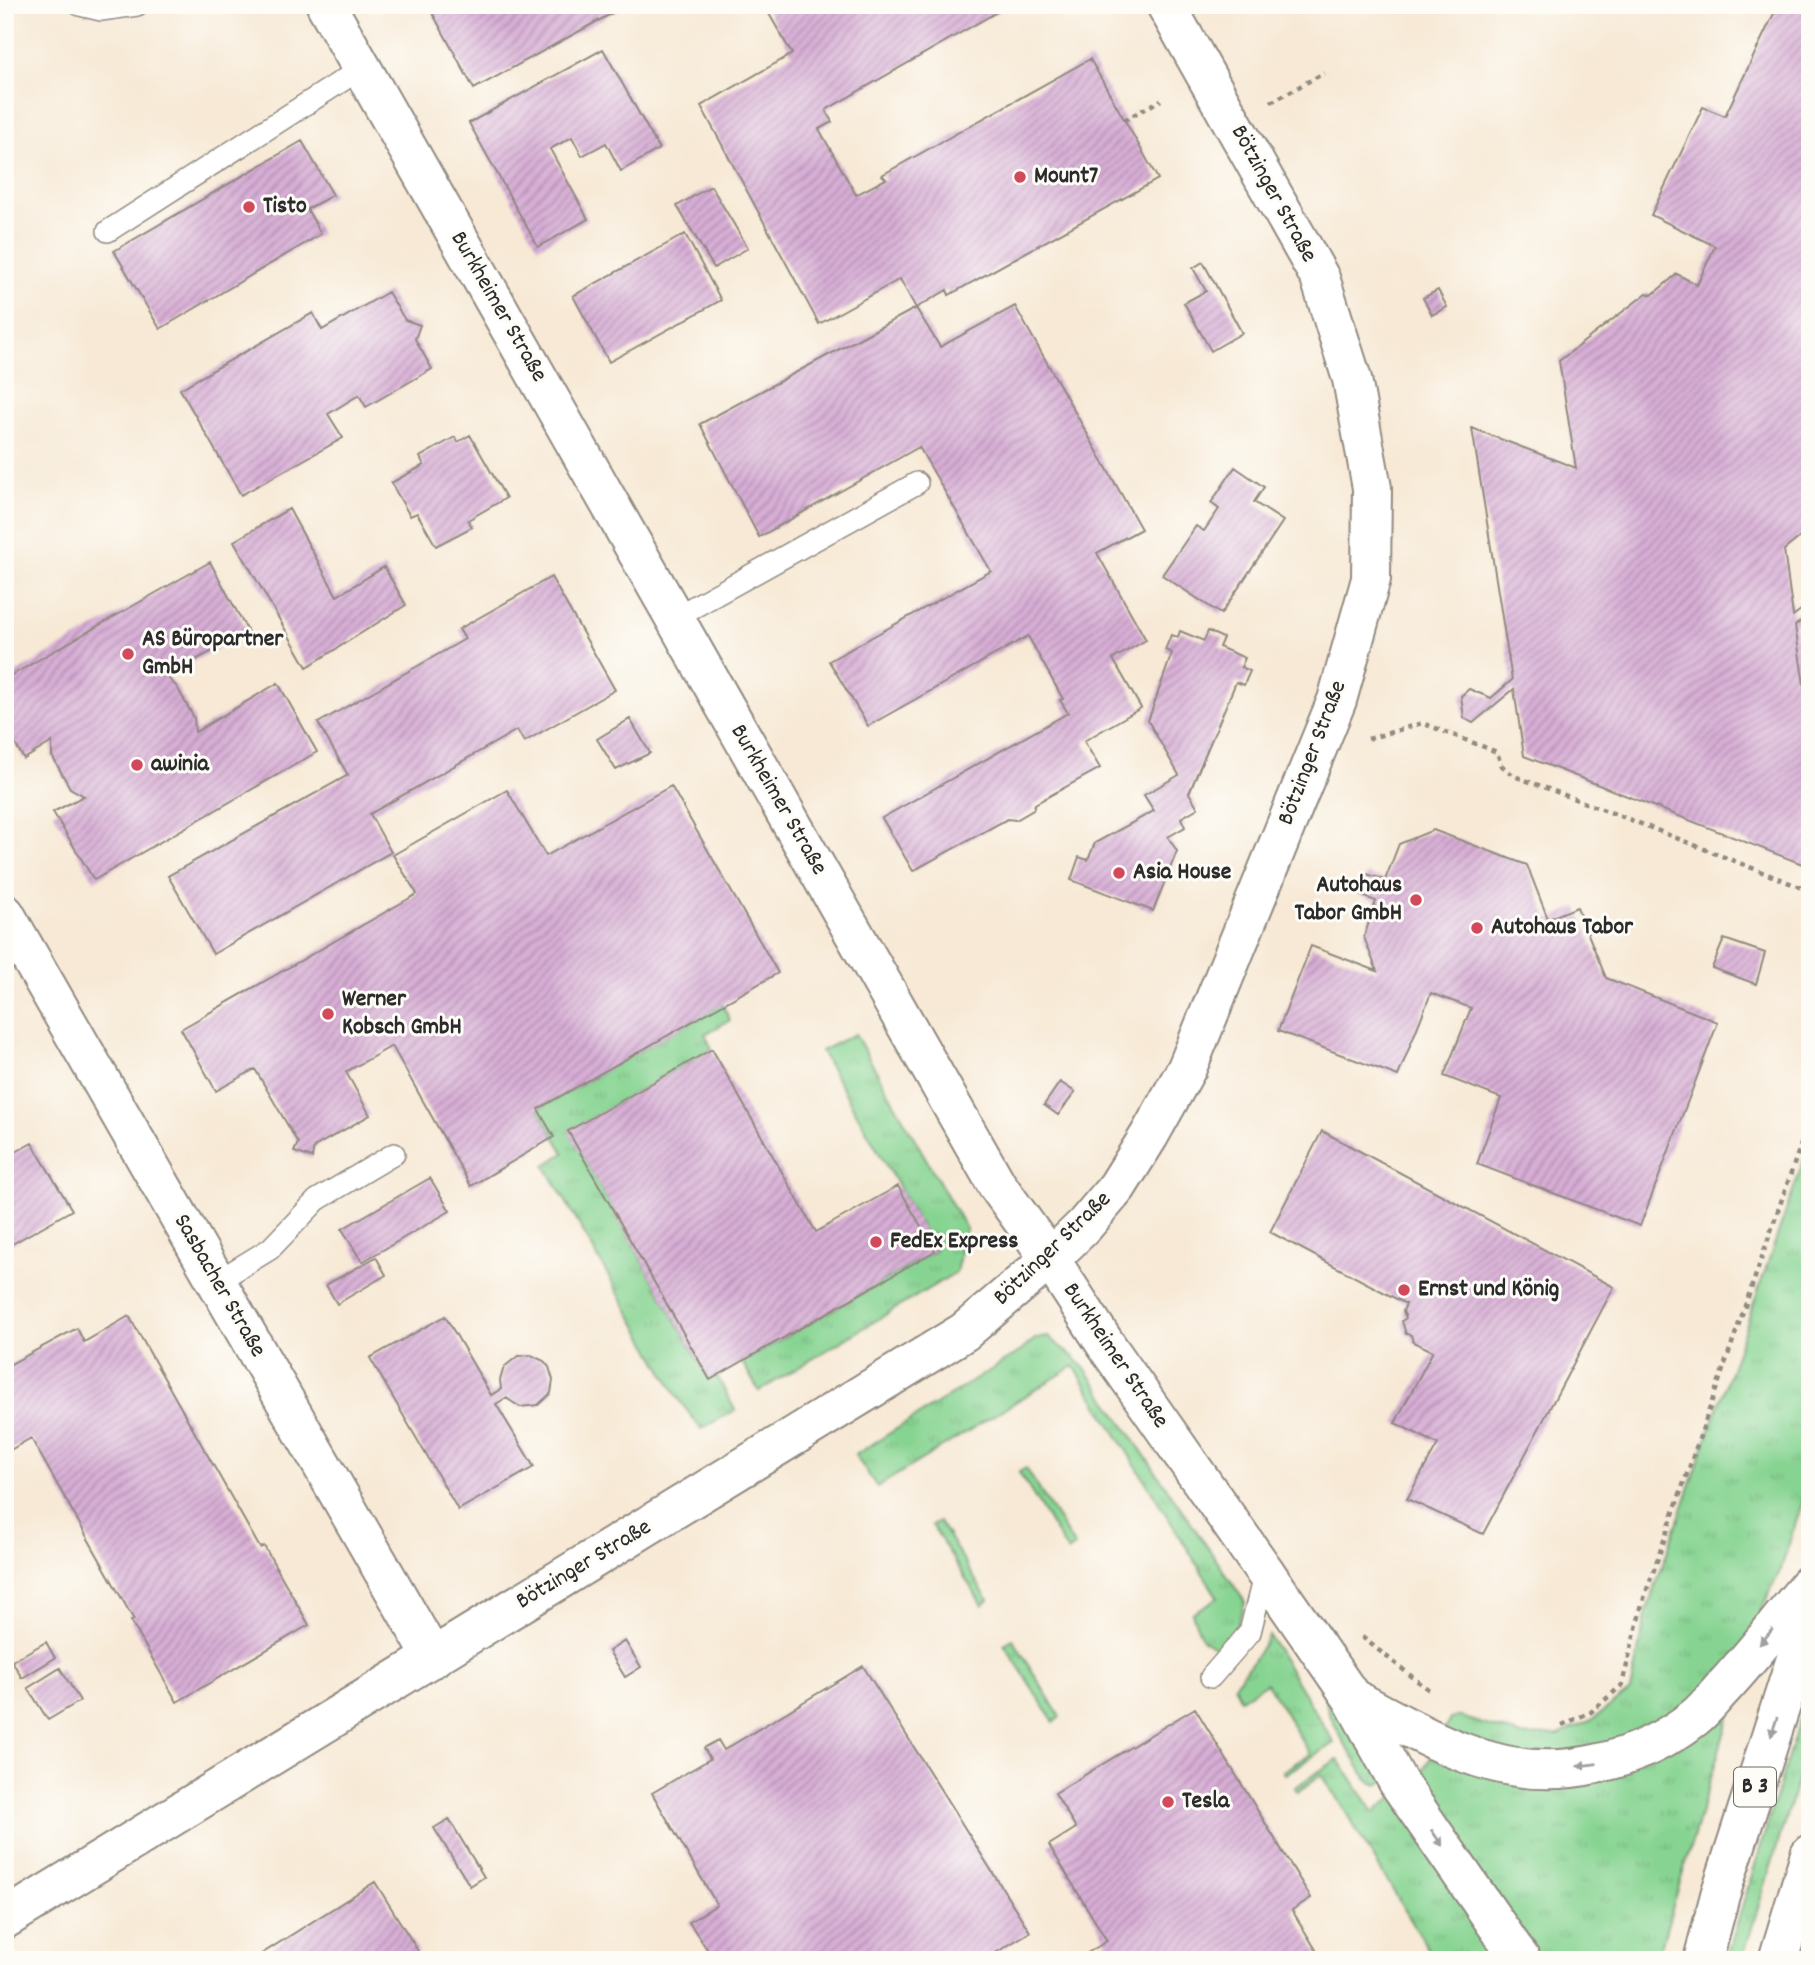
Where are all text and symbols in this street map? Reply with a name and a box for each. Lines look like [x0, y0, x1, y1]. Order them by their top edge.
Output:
street label: Bötzinger Straße [1221, 119, 1325, 269]
place label: Mount7 [1034, 160, 1098, 194]
marker: Mount7 [1012, 169, 1028, 185]
place label: Tisto [263, 190, 307, 224]
marker: Tisto [241, 199, 257, 215]
street label: Burkheimer Straße [441, 225, 555, 389]
place label: AS Büropartner GmbH [142, 623, 284, 685]
marker: AS Büropartner GmbH [120, 646, 136, 662]
street label: Bötzinger Straße [1270, 676, 1356, 830]
street label: Burkheimer Straße [721, 718, 835, 882]
place label: awinia [151, 748, 210, 782]
marker: awinia [129, 757, 145, 773]
place label: Asia House [1133, 856, 1232, 890]
marker: Asia House [1111, 865, 1127, 881]
place label: Autohaus Tabor GmbH [1294, 869, 1402, 931]
marker: Autohaus Tabor GmbH [1408, 892, 1424, 908]
place label: Autohaus Tabor [1491, 911, 1634, 945]
marker: Autohaus Tabor [1469, 920, 1485, 936]
place label: Werner Kobsch GmbH [342, 983, 462, 1045]
marker: Werner Kobsch GmbH [320, 1006, 336, 1022]
street label: Bötzinger Straße [986, 1184, 1120, 1314]
street label: Sasbacher Straße [164, 1208, 274, 1364]
place label: FedEx Express [890, 1225, 1018, 1259]
marker: FedEx Express [868, 1234, 884, 1250]
place label: Ernst und König [1418, 1273, 1559, 1307]
street label: Burkheimer Straße [1054, 1276, 1176, 1436]
marker: Ernst und König [1396, 1282, 1412, 1298]
street label: Bötzinger Straße [510, 1511, 658, 1619]
one-way arrow [1758, 1628, 1774, 1646]
one-way arrow [1768, 1716, 1779, 1737]
one-way arrow [1576, 1760, 1598, 1771]
road number: B 3 [1734, 1768, 1776, 1806]
place label: Tesla [1182, 1785, 1230, 1819]
marker: Tesla [1160, 1794, 1176, 1810]
one-way arrow [1430, 1829, 1444, 1847]

